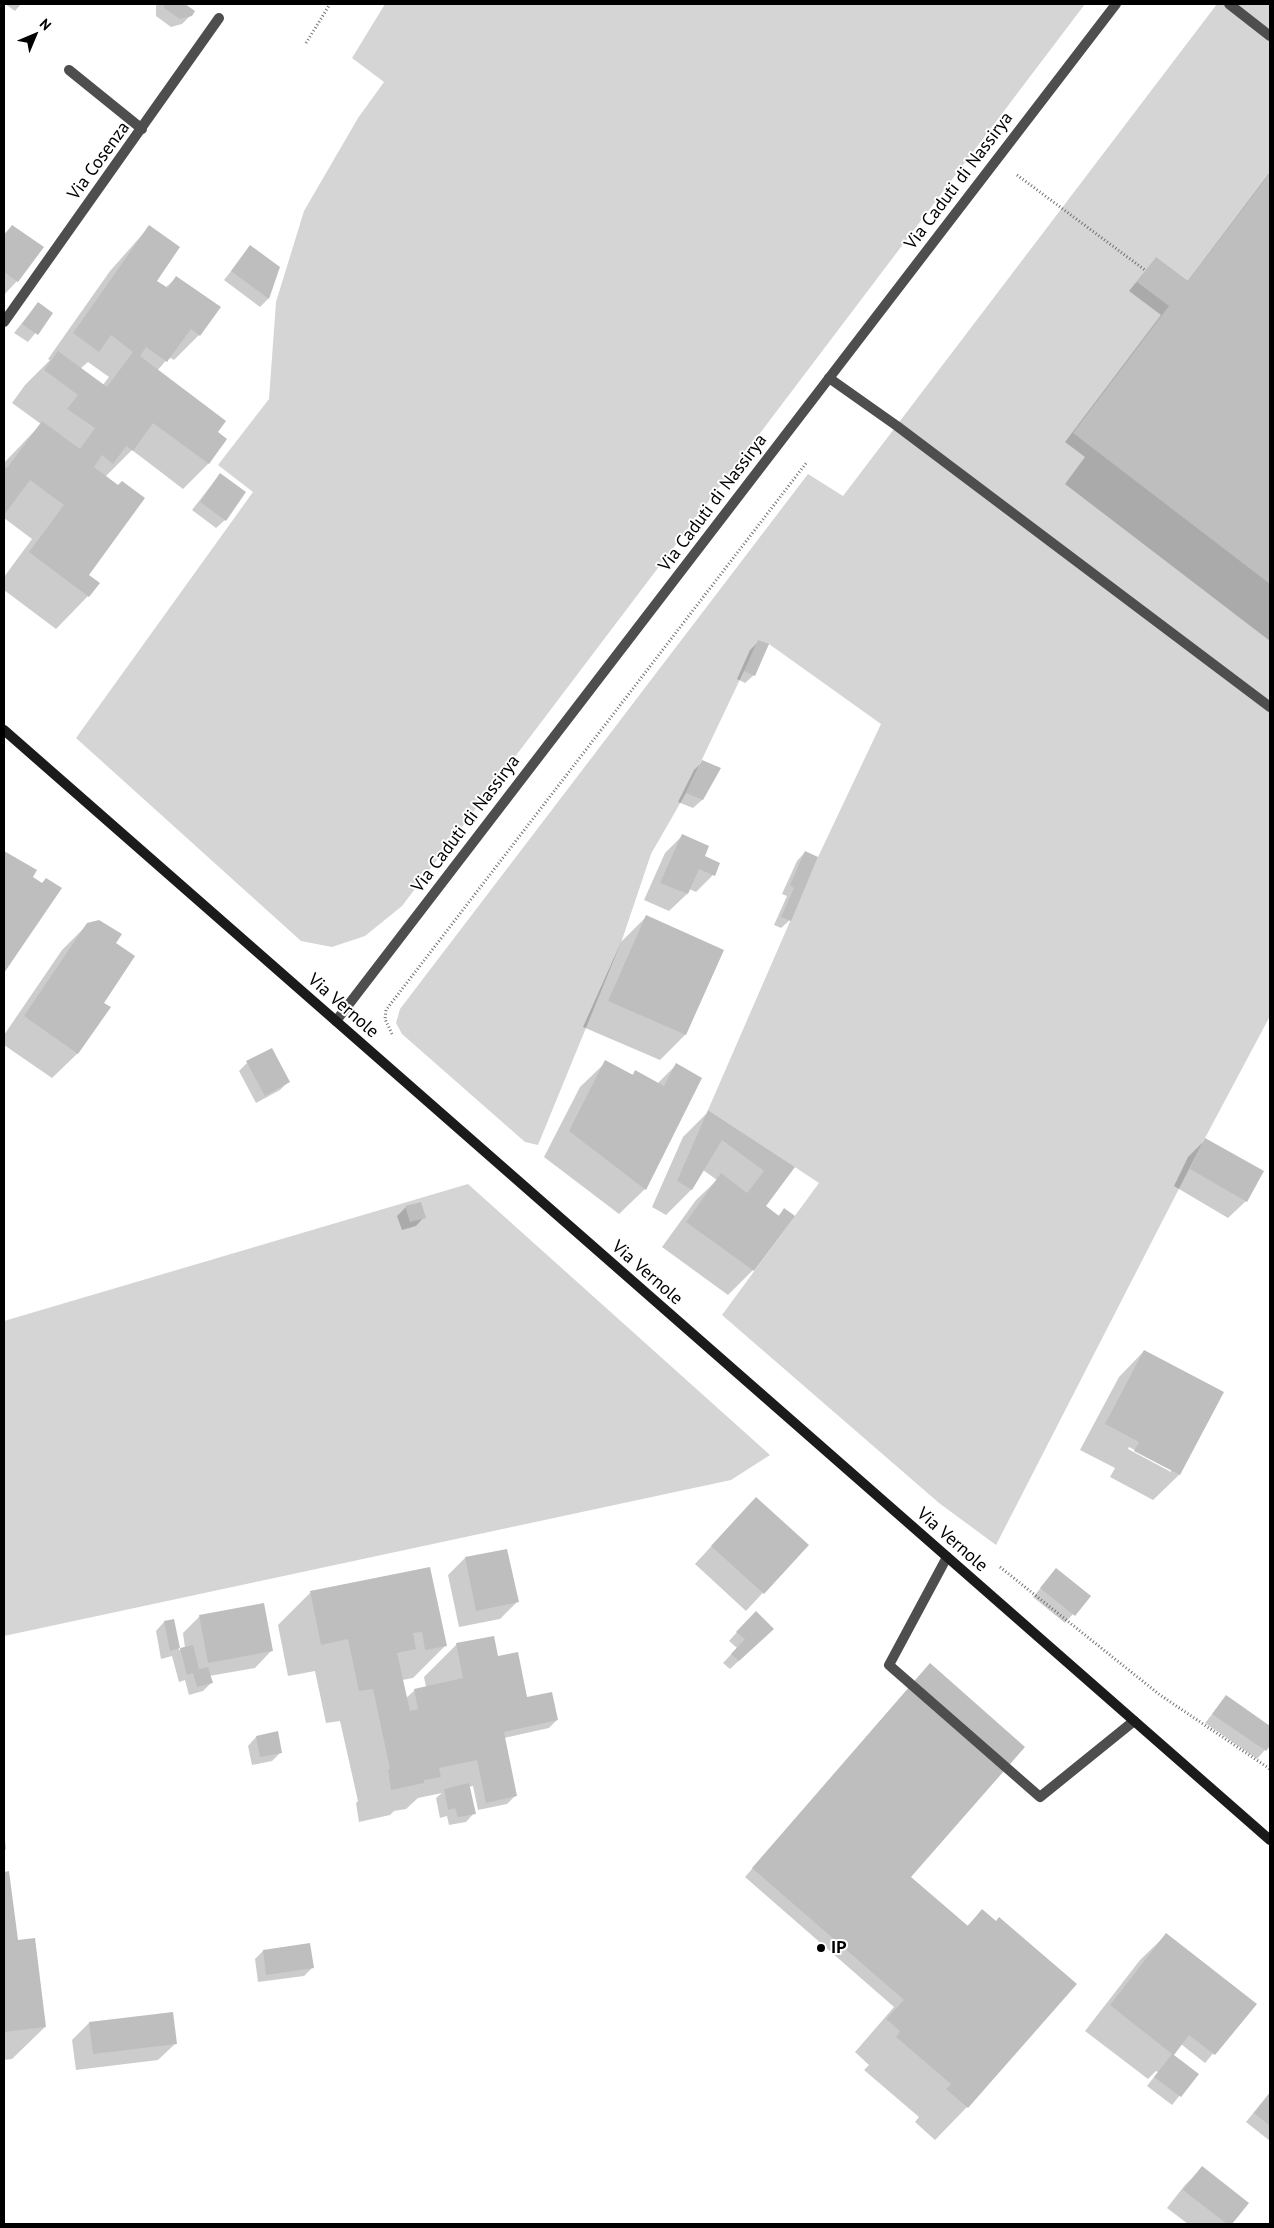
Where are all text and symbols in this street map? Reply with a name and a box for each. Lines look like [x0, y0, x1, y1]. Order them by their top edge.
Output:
north arrow [10, 10, 60, 60]
text: N [36, 15, 55, 34]
street label: Via Caduti di Nassirya [900, 108, 1018, 254]
street label: Via Cosenza [63, 118, 135, 204]
street label: Via Caduti di Nassirya [654, 430, 772, 576]
street label: Via Caduti di Nassirya [407, 751, 525, 897]
street label: Via Vernole [303, 969, 383, 1043]
street label: Via Vernole [607, 1236, 687, 1310]
street label: Via Vernole [912, 1503, 992, 1577]
place label: IP [831, 1937, 846, 1959]
marker: IP [815, 1942, 827, 1954]

